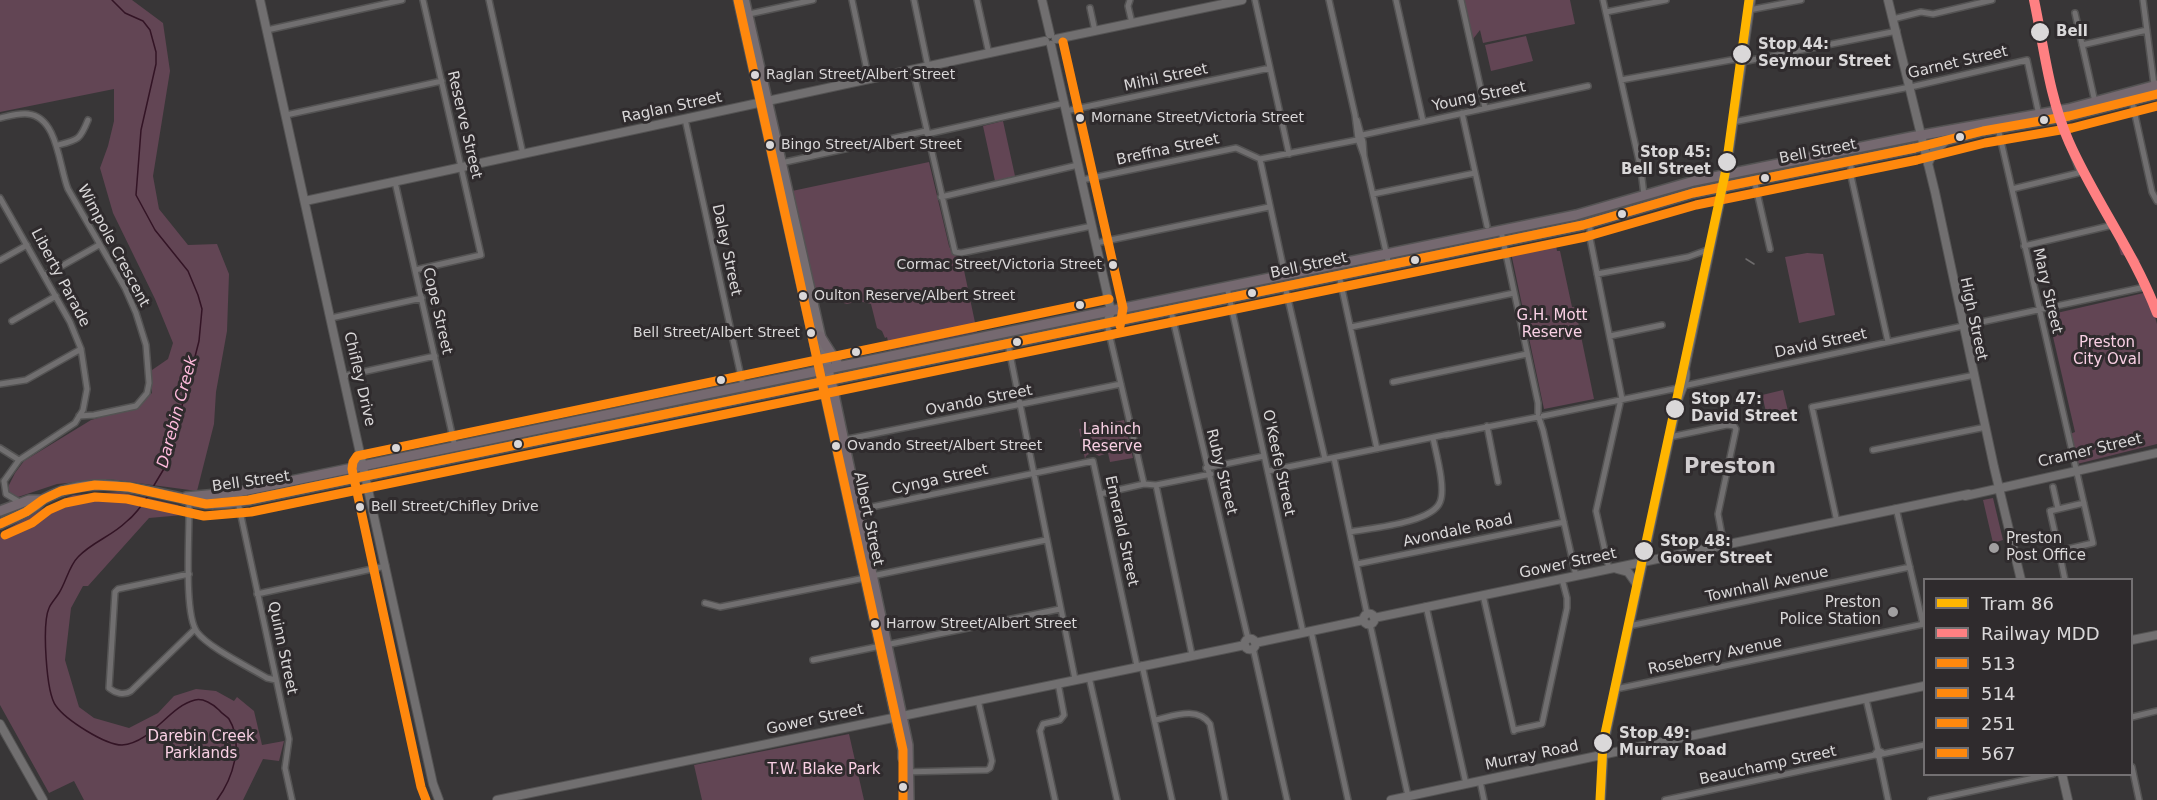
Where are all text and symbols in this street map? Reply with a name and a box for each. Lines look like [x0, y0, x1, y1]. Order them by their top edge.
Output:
marker: Bell [2029, 21, 2051, 43]
place label: Bell [2056, 23, 2088, 41]
place label: Stop 44: Seymour Street [1758, 36, 1891, 71]
marker: Stop 44: Seymour Street [1731, 43, 1753, 65]
street label: Garnet Street [1906, 43, 2010, 83]
street label: Mihil Street [1122, 60, 1210, 96]
place label: Raglan Street/Albert Street [766, 67, 955, 83]
street label: Reserve Street [443, 69, 485, 181]
marker: Raglan Street/Albert Street [749, 69, 761, 81]
street label: Young Street [1431, 78, 1527, 116]
street label: Raglan Street [620, 89, 724, 127]
place label: Mornane Street/Victoria Street [1091, 110, 1304, 126]
marker: Mornane Street/Victoria Street [1074, 112, 1086, 124]
unlabelled marker [2038, 114, 2050, 126]
street label: Breffna Street [1115, 130, 1221, 170]
unlabelled marker [1954, 131, 1966, 143]
street label: Bell Street [1778, 136, 1858, 168]
place label: Bingo Street/Albert Street [781, 137, 962, 153]
marker: Bingo Street/Albert Street [764, 139, 776, 151]
place label: Stop 45: Bell Street [1621, 144, 1711, 179]
marker: Stop 45: Bell Street [1716, 151, 1738, 173]
unlabelled marker [1759, 172, 1771, 184]
street label: Wimpole Crescent [73, 182, 153, 310]
street label: Daley Street [707, 202, 745, 298]
unlabelled marker [1616, 208, 1628, 220]
street label: Liberty Parade [27, 226, 93, 330]
street label: Mary Street [2028, 246, 2066, 336]
street label: Bell Street [1269, 249, 1349, 283]
unlabelled marker [1409, 254, 1421, 266]
place label: Cormac Street/Victoria Street [896, 257, 1102, 273]
marker: Cormac Street/Victoria Street [1107, 259, 1119, 271]
street label: Cope Street [418, 266, 456, 356]
street label: High Street [1955, 276, 1991, 362]
unlabelled marker [1246, 287, 1258, 299]
place label: Oulton Reserve/Albert Street [814, 288, 1015, 304]
marker: Oulton Reserve/Albert Street [797, 290, 809, 302]
unlabelled marker [1074, 299, 1086, 311]
park label: G.H. Mott Reserve [1517, 307, 1587, 342]
place label: Bell Street/Albert Street [633, 325, 800, 341]
street label: David Street [1773, 325, 1869, 363]
marker: Bell Street/Albert Street [805, 327, 817, 339]
street label: Chifley Drive [339, 330, 379, 428]
park label: Preston City Oval [2073, 334, 2141, 369]
unlabelled marker [1011, 336, 1023, 348]
unlabelled marker [850, 346, 862, 358]
water label: Darebin Creek [154, 354, 202, 470]
unlabelled marker [715, 374, 727, 386]
street label: Ovando Street [924, 382, 1034, 420]
place label: Stop 47: David Street [1691, 391, 1797, 426]
marker: Stop 47: David Street [1664, 398, 1686, 420]
street label: O'Keefe Street [1258, 408, 1298, 518]
park label: Lahinch Reserve [1082, 421, 1142, 456]
street label: Ruby Street [1202, 427, 1240, 517]
street label: Cramer Street [2036, 430, 2144, 472]
unlabelled marker [512, 438, 524, 450]
place label: Ovando Street/Albert Street [847, 438, 1042, 454]
marker: Ovando Street/Albert Street [830, 440, 842, 452]
unlabelled marker [390, 442, 402, 454]
district label: Preston [1684, 455, 1776, 481]
street label: Cynga Street [890, 461, 990, 499]
street label: Bell Street [211, 468, 291, 496]
street label: Albert Street [849, 470, 887, 568]
street label: Emerald Street [1100, 474, 1142, 588]
place label: Bell Street/Chifley Drive [371, 499, 539, 515]
marker: Bell Street/Chifley Drive [354, 501, 366, 513]
street label: Avondale Road [1402, 511, 1514, 551]
place label: Preston Post Office [2006, 530, 2086, 565]
place label: Stop 48: Gower Street [1660, 533, 1772, 568]
marker: Stop 48: Gower Street [1633, 540, 1655, 562]
marker: Preston Post Office [1987, 541, 2001, 555]
street label: Gower Street [1518, 545, 1618, 583]
street label: Townhall Avenue [1704, 563, 1830, 607]
legend [1923, 578, 2133, 776]
text: Tram 86 [1981, 593, 2054, 614]
place label: Preston Police Station [1779, 594, 1881, 629]
street label: Quinn Street [263, 600, 301, 696]
marker: Preston Police Station [1886, 605, 1900, 619]
place label: Harrow Street/Albert Street [886, 616, 1077, 632]
marker: Harrow Street/Albert Street [869, 618, 881, 630]
text: Railway MDD [1981, 623, 2100, 644]
street label: Roseberry Avenue [1647, 633, 1783, 679]
text: 513 [1981, 653, 2015, 674]
text: 514 [1981, 683, 2015, 704]
street label: Gower Street [765, 701, 865, 739]
text: 251 [1981, 713, 2015, 734]
place label: Stop 49: Murray Road [1619, 725, 1727, 760]
park label: Darebin Creek Parklands [147, 728, 255, 763]
marker: Stop 49: Murray Road [1592, 732, 1614, 754]
street label: Murray Road [1484, 737, 1580, 775]
street label: Beauchamp Street [1698, 743, 1838, 789]
text: 567 [1981, 743, 2015, 764]
park label: T.W. Blake Park [767, 761, 881, 779]
unlabelled marker [897, 781, 909, 793]

